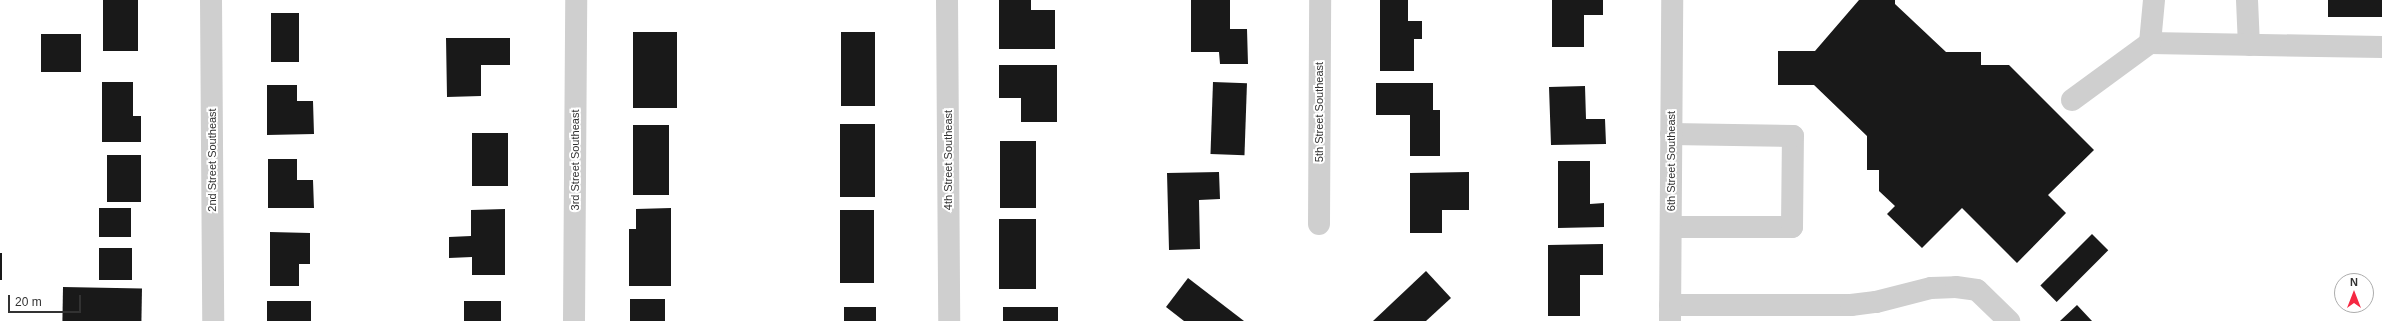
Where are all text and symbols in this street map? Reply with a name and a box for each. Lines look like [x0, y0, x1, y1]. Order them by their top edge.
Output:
street label: 5th Street Southeast [1312, 62, 1326, 162]
street label: 2nd Street Southeast [205, 108, 219, 212]
street label: 3rd Street Southeast [568, 110, 582, 210]
street label: 4th Street Southeast [941, 110, 955, 210]
street label: 6th Street Southeast [1664, 111, 1678, 211]
north arrow [2334, 273, 2374, 313]
text: N [2350, 276, 2358, 288]
scale bar [10, 287, 83, 313]
text: 20 m [15, 295, 42, 309]

